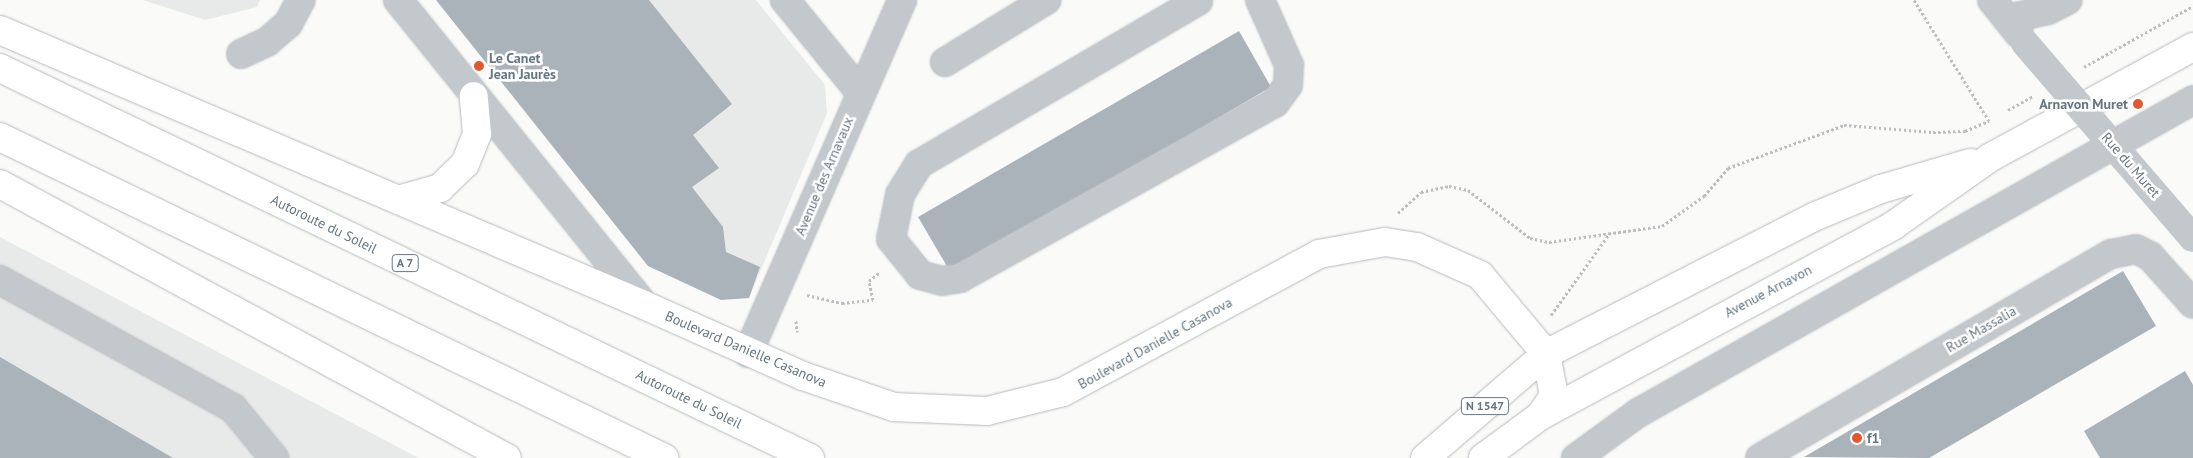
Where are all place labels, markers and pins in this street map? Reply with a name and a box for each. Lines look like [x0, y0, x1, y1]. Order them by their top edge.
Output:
place label: Le Canet Jean Jaurès [489, 50, 556, 82]
marker: Le Canet Jean Jaurès [473, 60, 485, 72]
place label: Arnavon Muret [2039, 96, 2128, 112]
marker: Arnavon Muret [2132, 98, 2144, 110]
place label: f1 [1867, 430, 1879, 446]
marker: f1 [1851, 432, 1863, 444]

